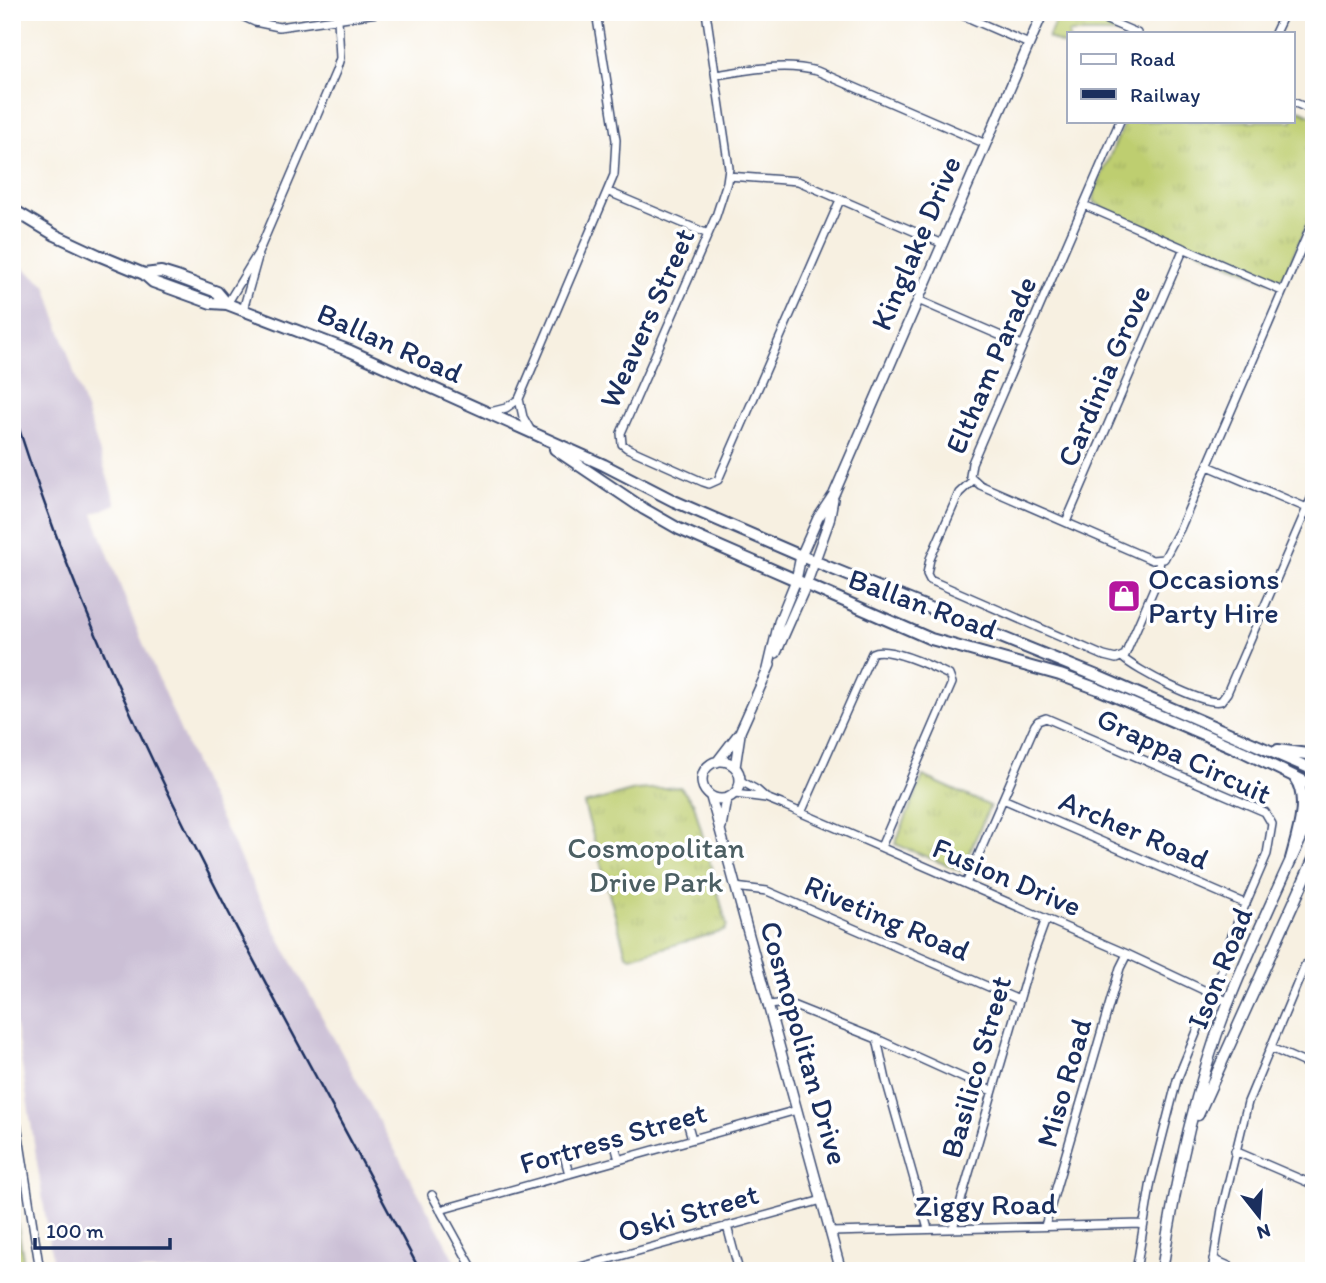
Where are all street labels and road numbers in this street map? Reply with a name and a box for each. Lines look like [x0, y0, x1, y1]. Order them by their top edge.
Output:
street label: Kinglake Drive [862, 150, 969, 336]
street label: Weavers Street [590, 222, 703, 413]
street label: Eltham Parade [937, 270, 1045, 459]
street label: Cardinia Grove [1049, 279, 1158, 472]
street label: Ballan Road [311, 294, 469, 391]
street label: Ballan Road [844, 559, 1003, 648]
street label: Grappa Circuit [1091, 699, 1277, 812]
street label: Archer Road [1054, 782, 1214, 878]
street label: Fusion Drive [927, 829, 1087, 924]
street label: Riveting Road [799, 866, 975, 969]
street label: Ison Road [1178, 902, 1261, 1034]
street label: Cosmopolitan Drive [752, 917, 857, 1169]
street label: Basilico Street [932, 972, 1019, 1162]
street label: Miso Road [1028, 1014, 1100, 1151]
street label: Fortress Street [515, 1093, 710, 1182]
street label: Oski Street [613, 1175, 763, 1250]
street label: Ziggy Road [915, 1185, 1058, 1224]

